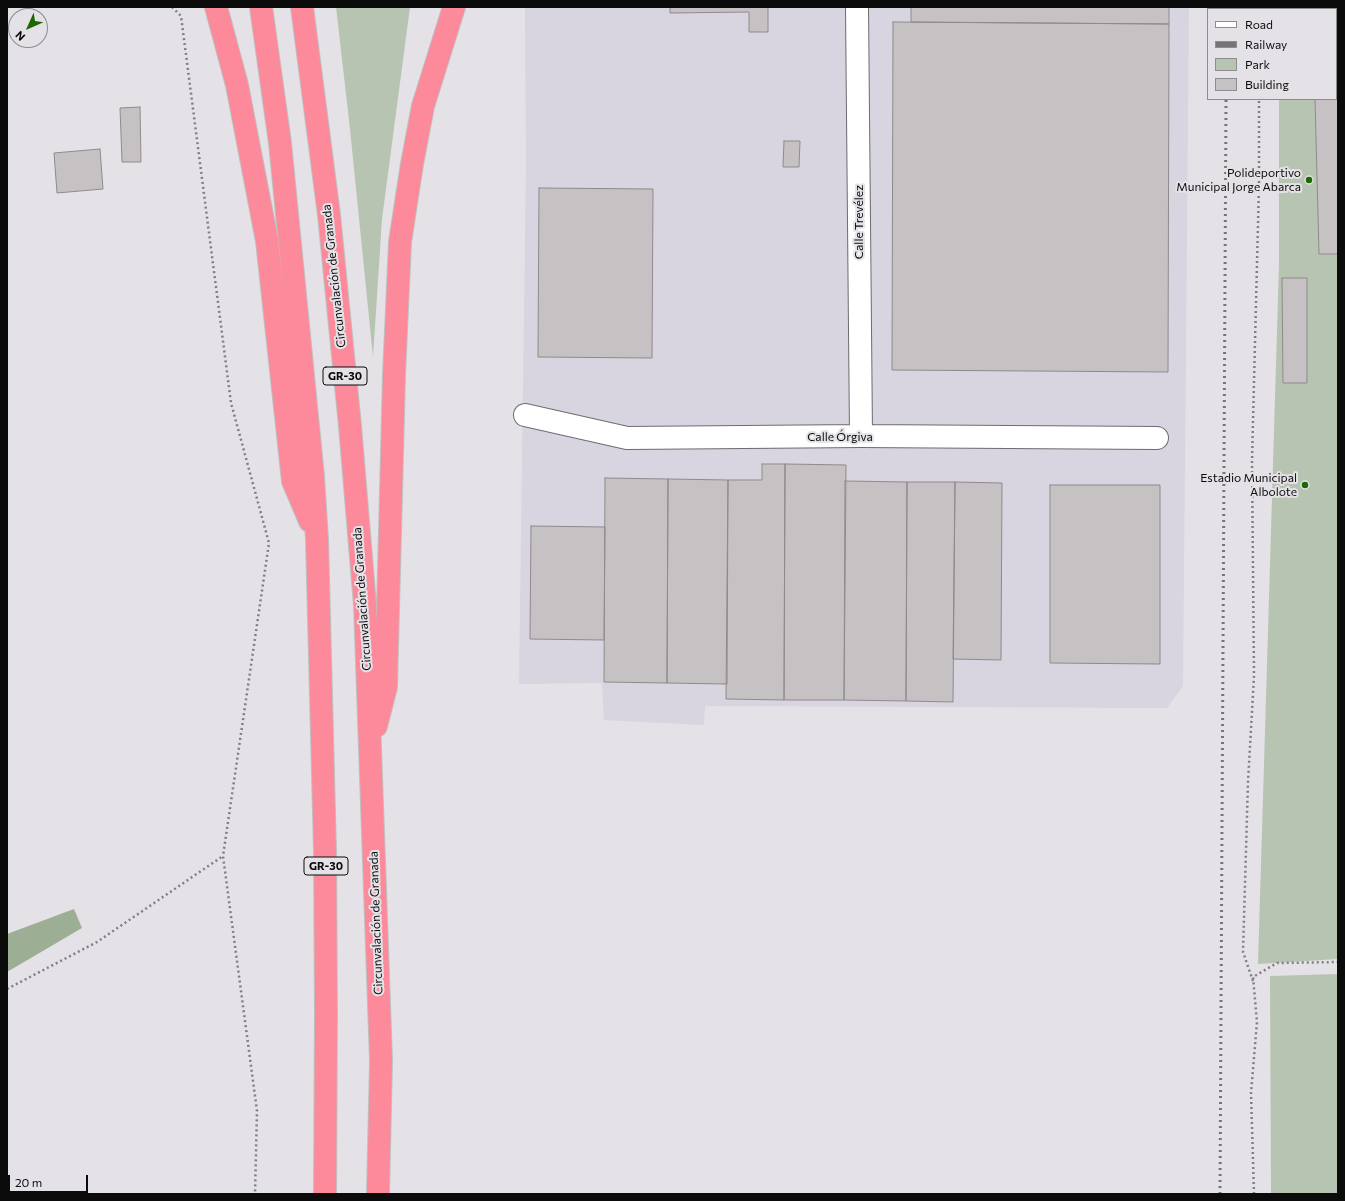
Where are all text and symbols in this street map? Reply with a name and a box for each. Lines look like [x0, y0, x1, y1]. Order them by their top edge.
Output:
north arrow [8, 8, 48, 48]
legend [1207, 8, 1337, 100]
text: Road [1245, 17, 1273, 31]
text: N [12, 29, 27, 44]
text: Railway [1245, 37, 1287, 51]
text: Park [1245, 57, 1270, 71]
text: Building [1245, 77, 1289, 91]
place label: Polideportivo Municipal Jorge Abarca [1176, 166, 1301, 194]
marker: Polideportivo Municipal Jorge Abarca [1304, 175, 1314, 185]
street label: Calle Trevélez [852, 185, 866, 259]
street label: Circunvalación de Granada [319, 204, 349, 348]
road number: GR-30 [323, 367, 367, 385]
street label: Calle Órgiva [807, 430, 873, 444]
place label: Estadio Municipal Albolote [1200, 471, 1297, 499]
marker: Estadio Municipal Albolote [1300, 480, 1310, 490]
street label: Circunvalación de Granada [350, 527, 374, 671]
street label: Circunvalación de Granada [366, 851, 386, 995]
road number: GR-30 [304, 857, 348, 875]
scale bar [10, 1167, 90, 1193]
text: 20 m [15, 1175, 42, 1189]

